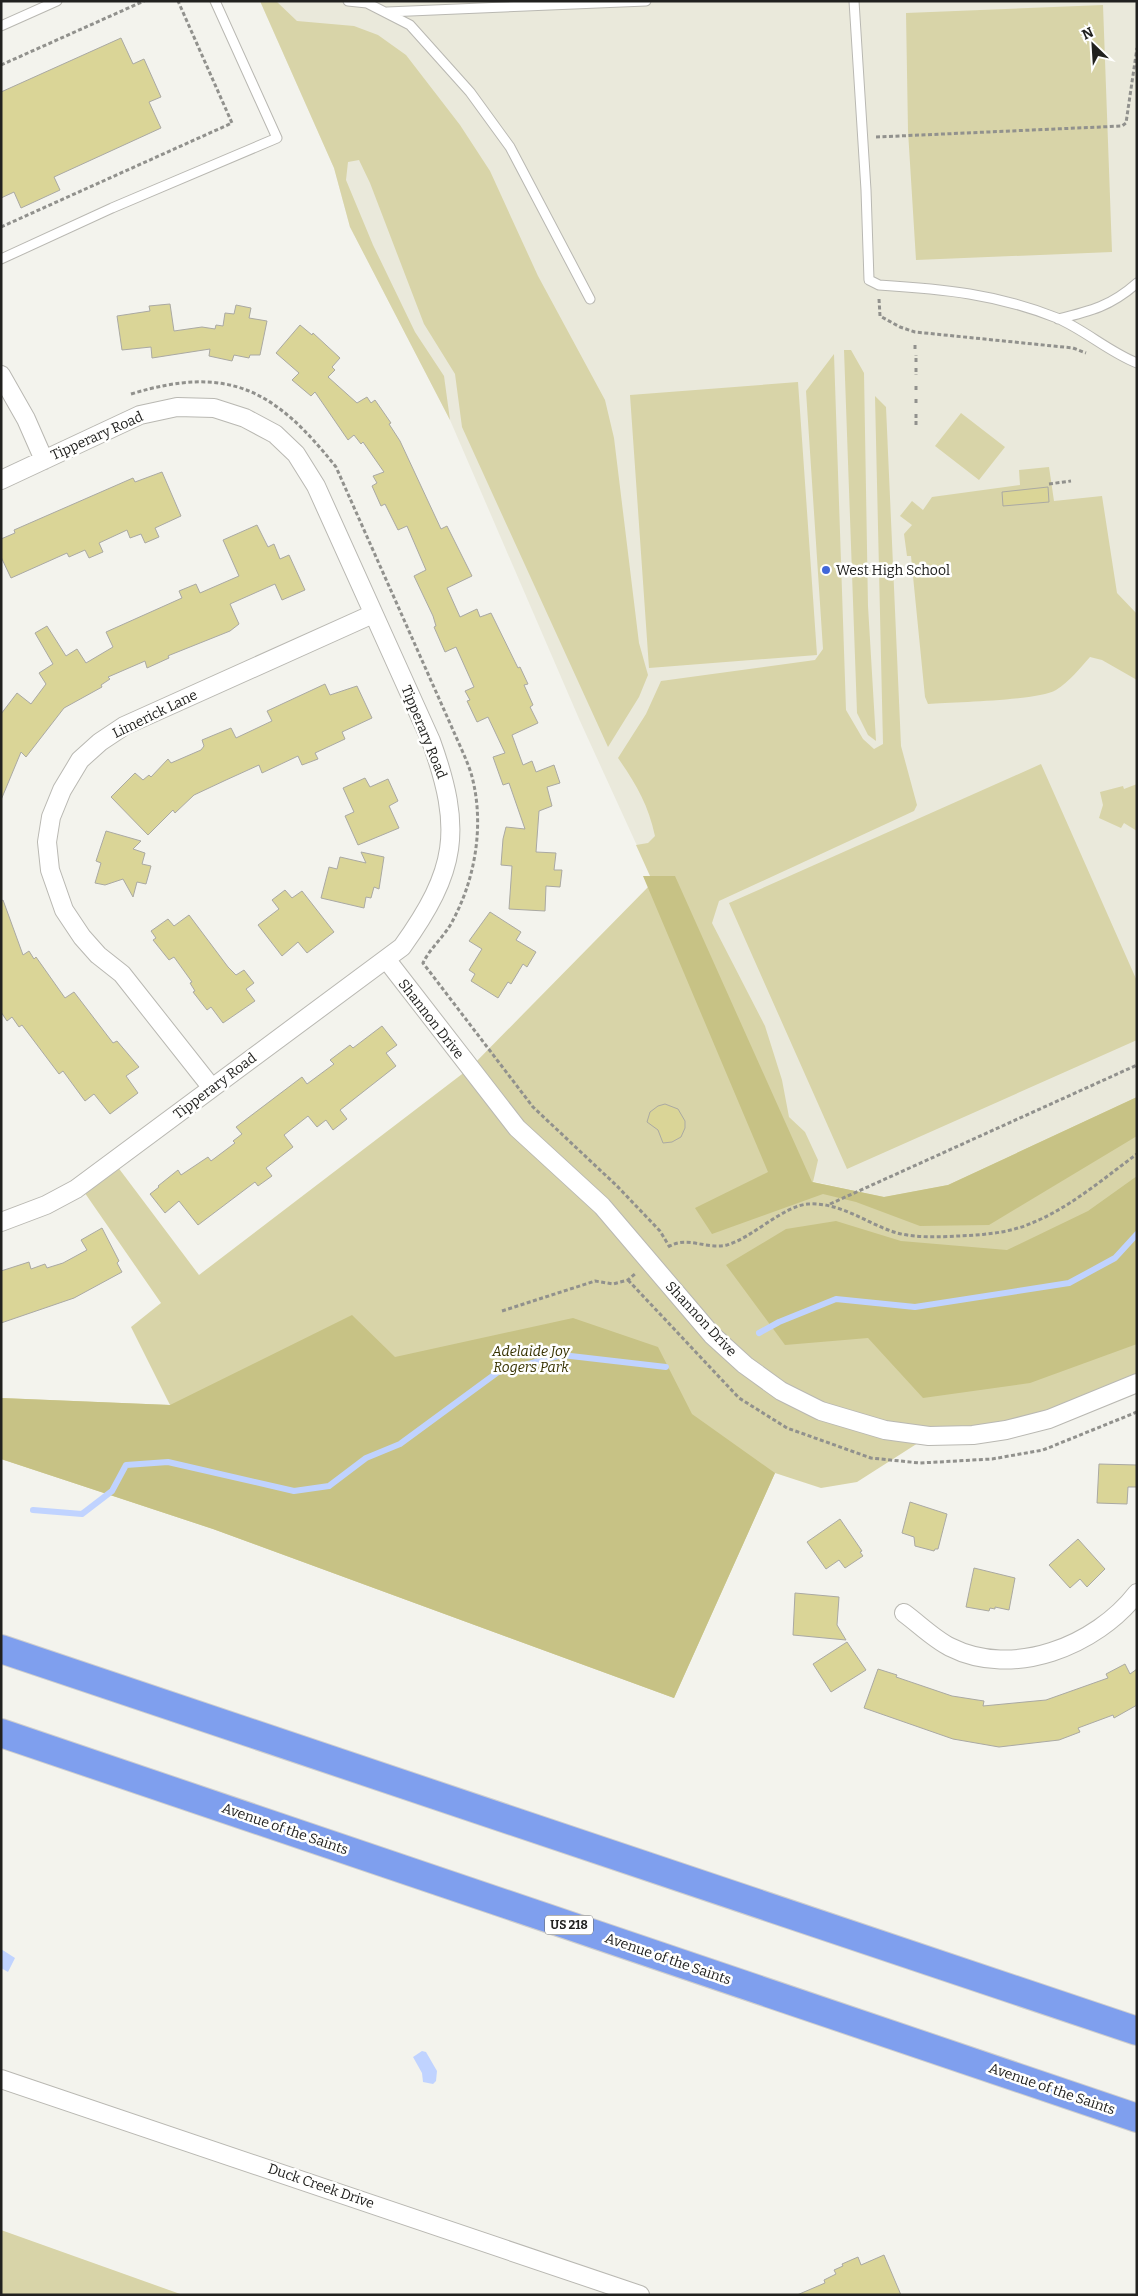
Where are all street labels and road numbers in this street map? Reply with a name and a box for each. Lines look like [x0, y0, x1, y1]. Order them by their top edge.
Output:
street label: Tipperary Road [48, 408, 146, 464]
street label: Tipperary Road [398, 683, 450, 781]
street label: Limerick Lane [110, 686, 200, 742]
street label: Shannon Drive [395, 976, 467, 1062]
street label: Tipperary Road [170, 1049, 260, 1123]
street label: Shannon Drive [662, 1278, 740, 1360]
street label: Avenue of the Saints [220, 1799, 350, 1859]
road number: US 218 [545, 1916, 593, 1934]
street label: Avenue of the Saints [603, 1929, 733, 1989]
street label: Avenue of the Saints [987, 2059, 1117, 2119]
street label: Duck Creek Drive [266, 2160, 376, 2212]

